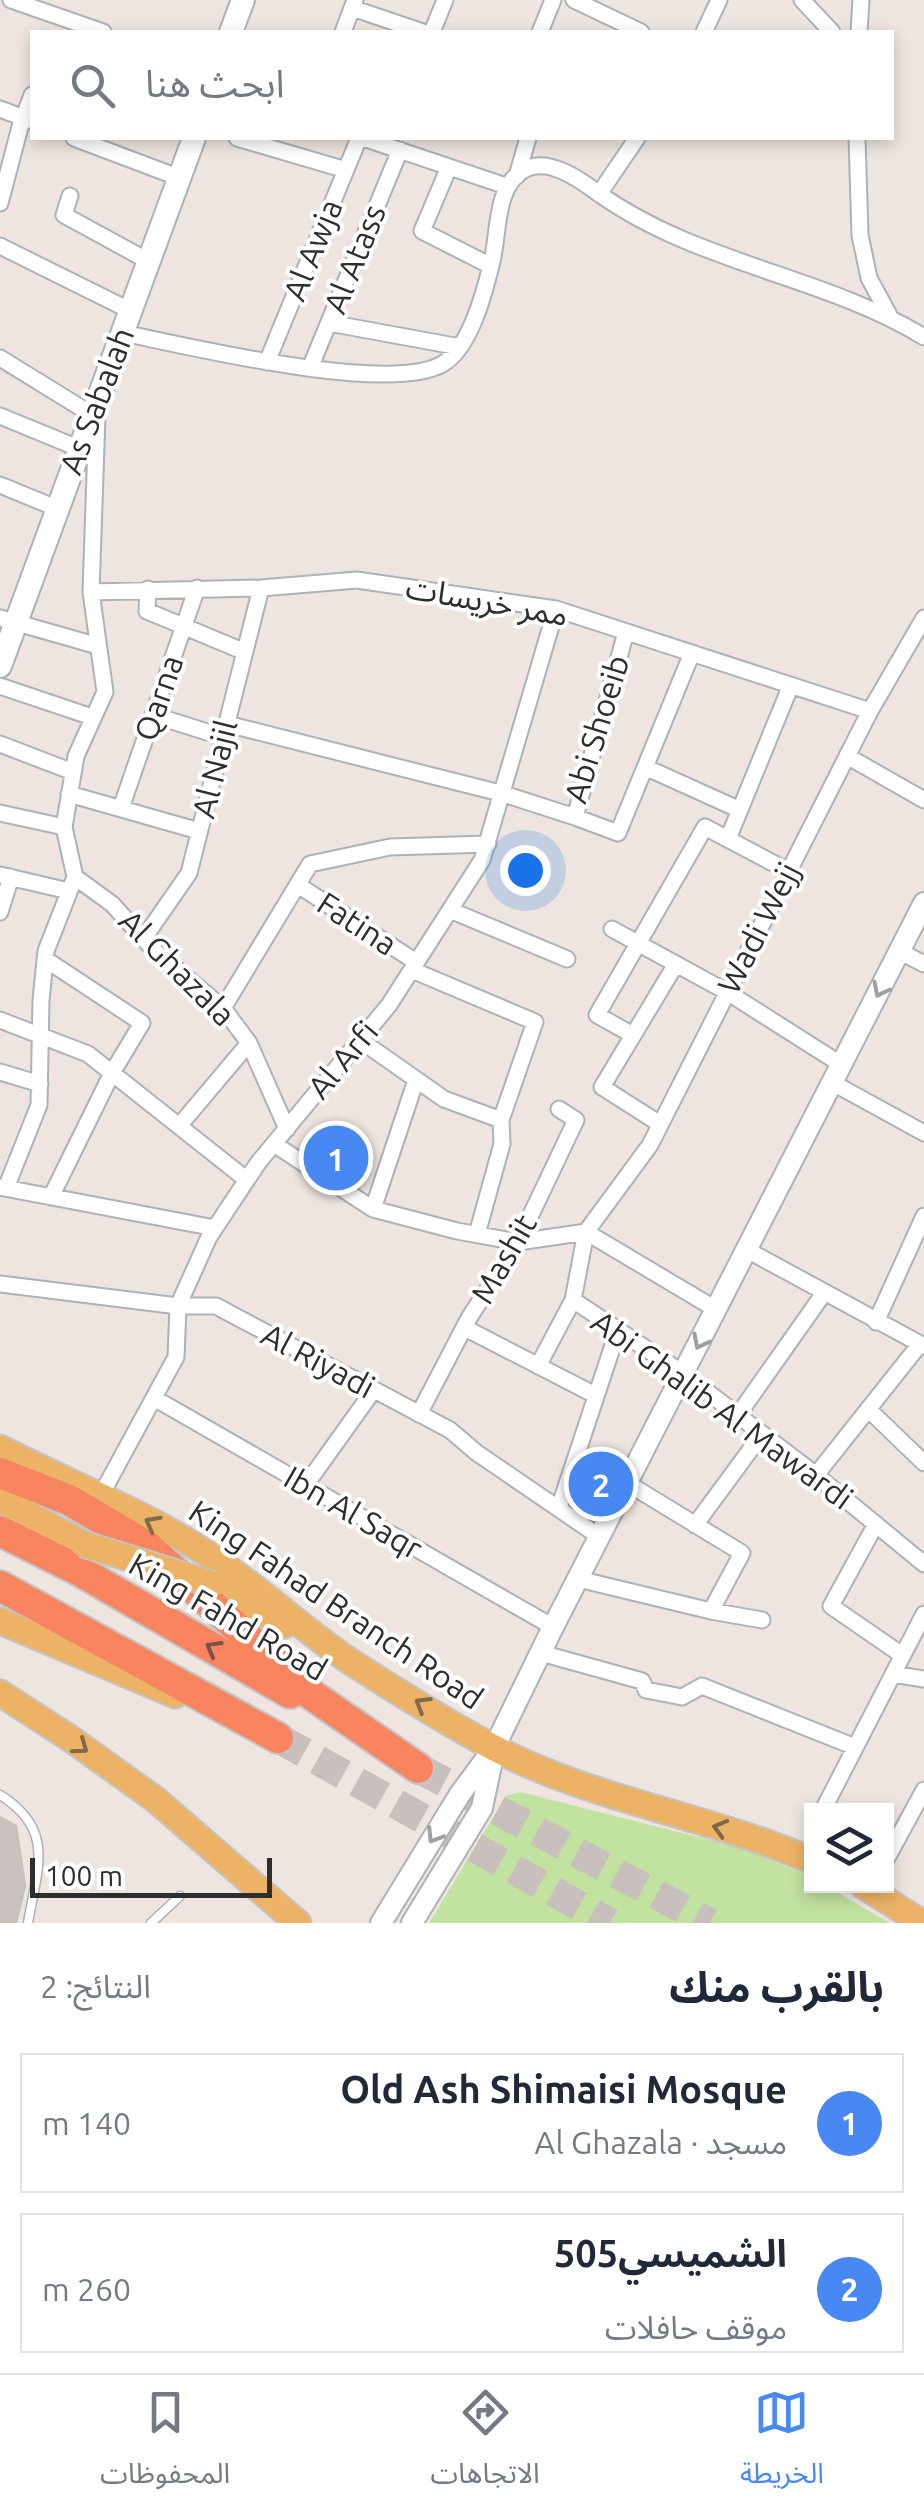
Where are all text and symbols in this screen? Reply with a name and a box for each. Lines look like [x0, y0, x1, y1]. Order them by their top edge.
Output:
search box [30, 30, 894, 140]
icon: search [65, 58, 120, 113]
text: ابحث هنا [145, 62, 285, 104]
street label: Al Awja [276, 194, 349, 306]
street label: Al Atass [316, 199, 392, 318]
street label: As Sabalah [52, 322, 140, 479]
street label: ممر خريسات [403, 568, 571, 634]
street label: Qarna [127, 650, 189, 745]
street label: Abi Shoeib [557, 651, 636, 807]
street label: Al Najil [184, 716, 244, 822]
your location [500, 845, 551, 896]
street label: Wadi Wejj [710, 856, 806, 999]
street label: Fatina [311, 884, 404, 962]
street label: Al Ghazala [112, 902, 243, 1033]
one-way arrow [873, 980, 892, 998]
street label: Al Arfi [300, 1014, 385, 1105]
pin: 1 [304, 1120, 368, 1196]
street label: Mashit [463, 1207, 543, 1309]
street label: Abi Ghalib Al Mawardi [585, 1303, 860, 1516]
street label: Al Riyadi [256, 1315, 381, 1405]
one-way arrow [693, 1332, 712, 1350]
pin: 2 [568, 1446, 634, 1522]
street label: Ibn Al Saqr [278, 1458, 429, 1566]
street label: King Fahad Branch Road [183, 1492, 490, 1716]
one-way arrow [145, 1516, 163, 1535]
street label: King Fahd Road [123, 1545, 334, 1687]
one-way arrow [205, 1641, 223, 1661]
one-way arrow [414, 1697, 432, 1716]
one-way arrow [70, 1734, 89, 1753]
map controls [804, 1803, 894, 1893]
button: layers [804, 1803, 894, 1893]
one-way arrow [712, 1819, 729, 1840]
one-way arrow [427, 1825, 446, 1843]
scale bar [30, 1853, 272, 1898]
text: 100 m [45, 1860, 123, 1891]
text: بالقرب منك [669, 1963, 884, 2010]
text: النتائج: 2 [40, 1968, 151, 2004]
text: Old Ash Shimaisi Mosque [340, 2068, 787, 2110]
text: 140 m [42, 2105, 131, 2141]
text: 1 [840, 2105, 859, 2141]
text: مسجد · Al Ghazala [535, 2124, 787, 2160]
text: الشميسي505 [554, 2232, 787, 2274]
text: 260 m [42, 2271, 131, 2307]
text: 2 [840, 2271, 859, 2307]
text: موقف حافلات [605, 2309, 787, 2345]
tab: المحفوظات [100, 2385, 230, 2504]
tab: الاتجاهات [430, 2385, 540, 2504]
tab: الخريطة [740, 2385, 824, 2504]

